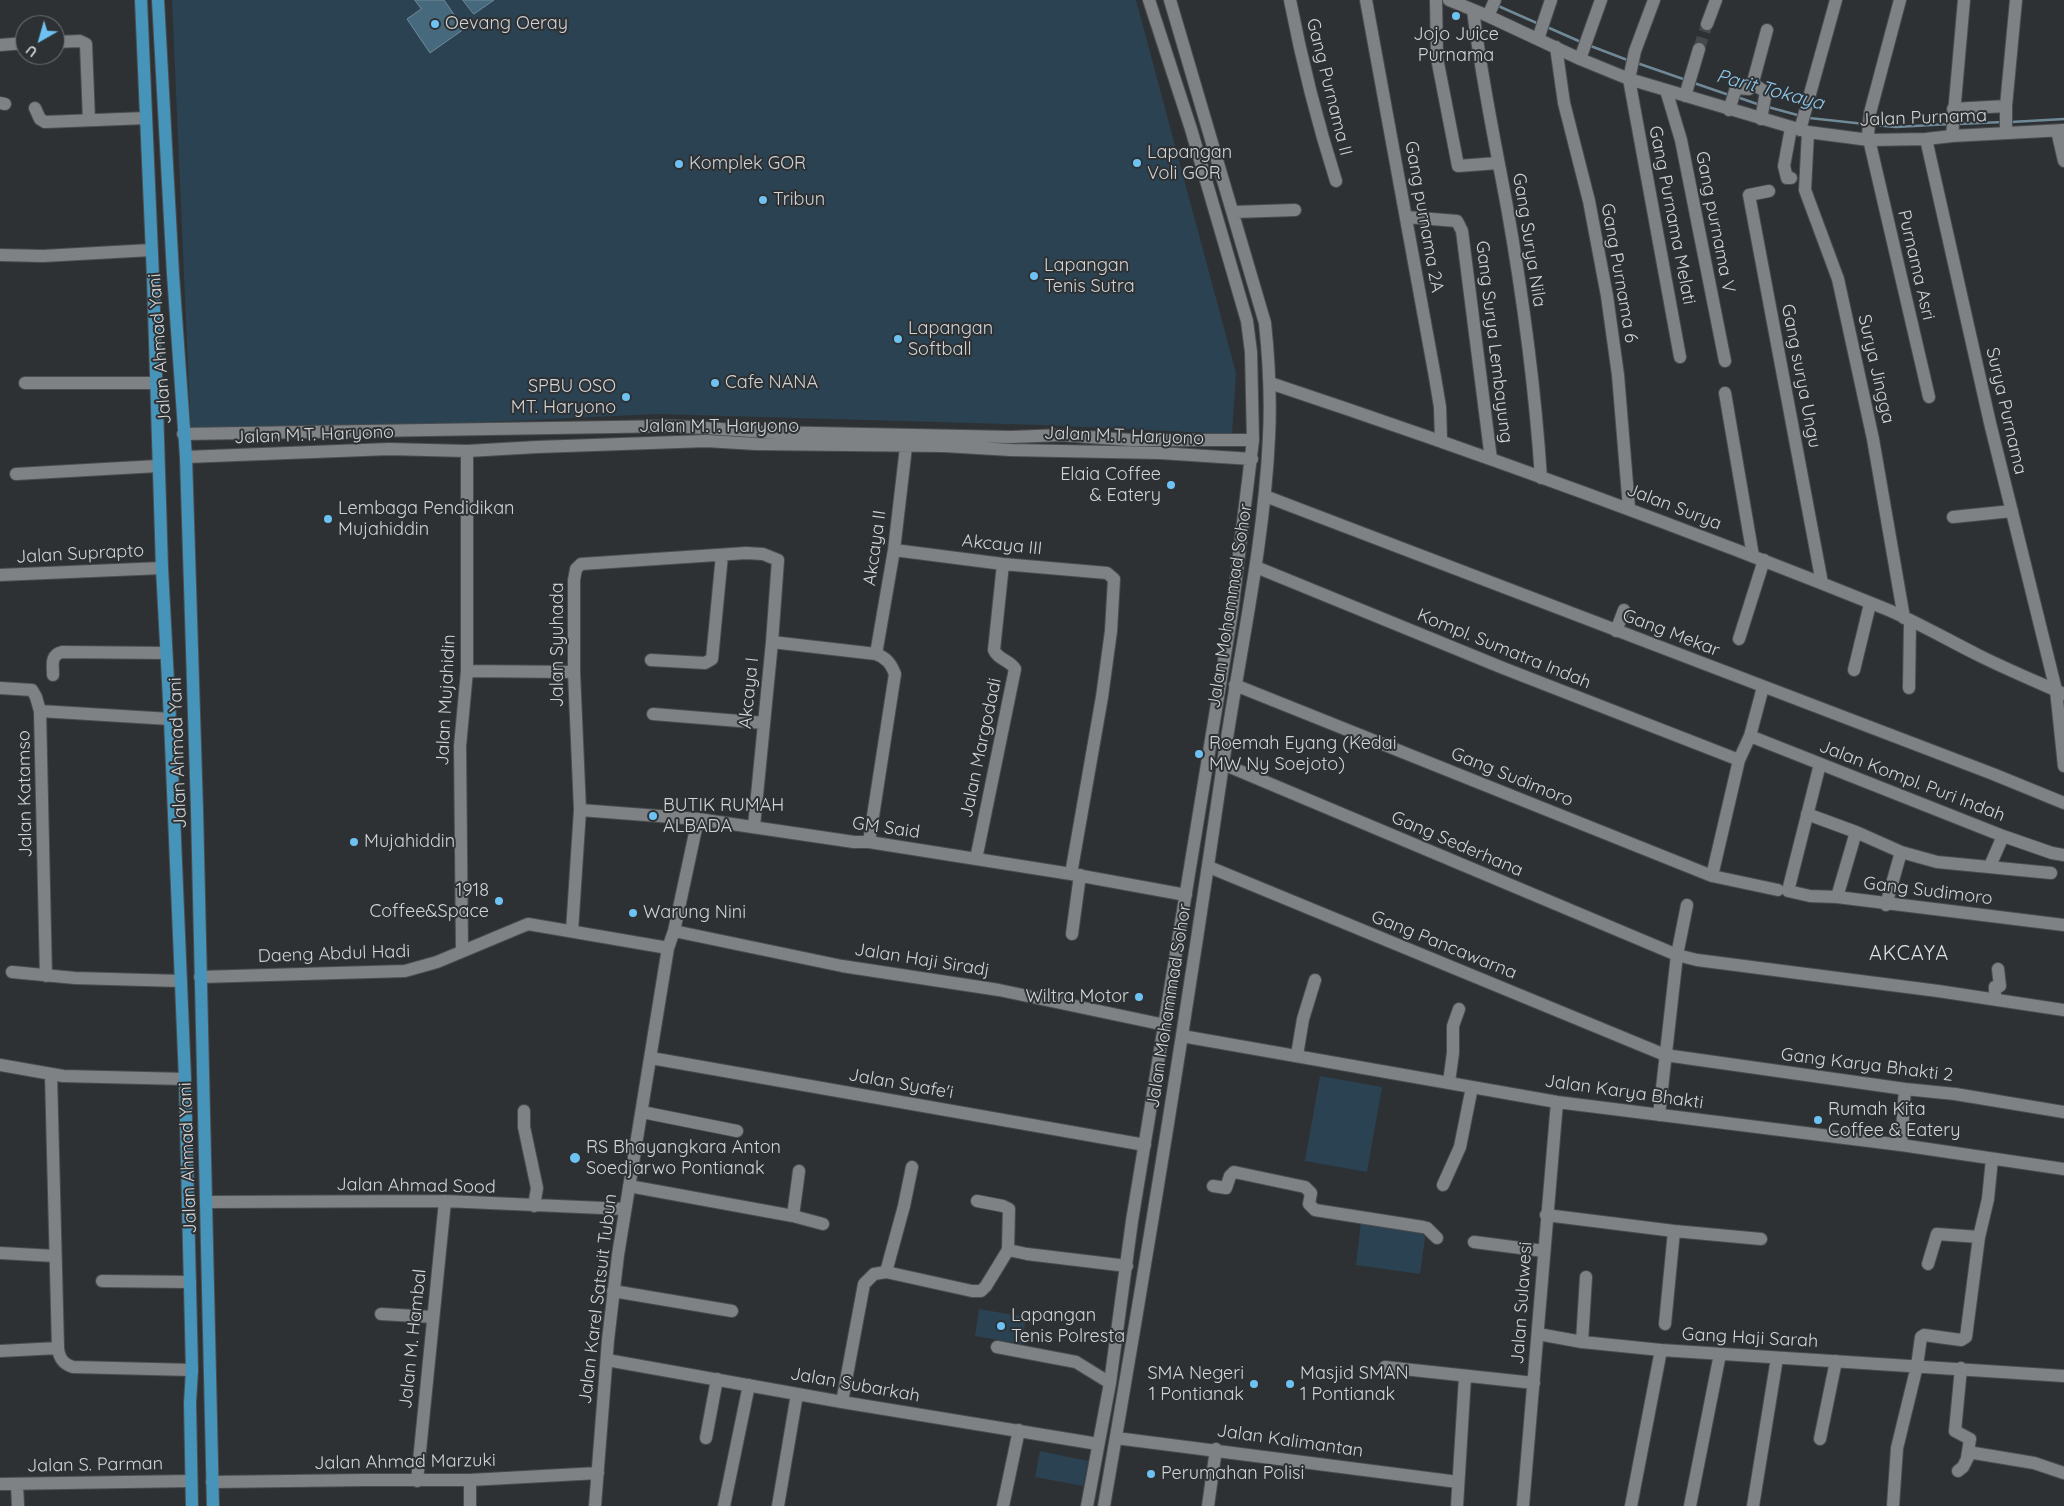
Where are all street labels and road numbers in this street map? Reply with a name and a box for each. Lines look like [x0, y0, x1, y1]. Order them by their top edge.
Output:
street label: Gang Purnama II [1302, 16, 1356, 158]
street label: Jalan Purnama [1859, 105, 1987, 131]
street label: Gang Purnama Melati [1644, 124, 1700, 306]
street label: Gang purnama 2A [1400, 140, 1448, 294]
street label: Gang purnama V [1691, 149, 1739, 295]
street label: Gang Surya Nila [1508, 171, 1550, 309]
street label: Gang Purnama 6 [1596, 202, 1642, 344]
street label: Purnama Asri [1893, 208, 1939, 322]
street label: Gang Surya Lembayung [1471, 240, 1517, 444]
street label: Jalan Ahmad Yani [144, 273, 176, 425]
street label: Gang surya Ungu [1776, 302, 1826, 450]
street label: Surya Jingga [1853, 312, 1899, 426]
street label: Surya Purnama [1981, 345, 2031, 477]
street label: Jalan M.T. Haryono [639, 416, 799, 438]
street label: Jalan M.T. Haryono [234, 421, 394, 449]
street label: Jalan M.T. Haryono [1044, 422, 1204, 450]
street label: Jalan Surya [1623, 479, 1725, 535]
street label: Jalan Mohammad Sohor [1203, 502, 1257, 710]
street label: Akcaya II [859, 509, 891, 587]
street label: Akcaya III [961, 530, 1043, 560]
street label: Jalan Suprapto [15, 540, 145, 568]
street label: Jalan Syuhada [547, 582, 569, 708]
street label: Kompl. Sumatra Indah [1414, 604, 1594, 694]
street label: Gang Mekar [1619, 605, 1723, 661]
street label: Jalan Mujahidin [432, 634, 460, 766]
street label: Akcaya I [735, 656, 763, 730]
street label: Jalan Margodadi [956, 676, 1006, 820]
street label: Jalan Ahmad Yani [165, 677, 191, 829]
street label: Jalan Katamso [13, 730, 37, 858]
street label: Jalan Kompl. Puri Indah [1816, 736, 2008, 826]
street label: Gang Sudimoro [1448, 743, 1576, 811]
street label: Gang Sederhana [1388, 807, 1526, 881]
street label: GM Said [851, 813, 921, 843]
street label: Gang Sudimoro [1862, 872, 1994, 910]
street label: Jalan Mohammad Sohor [1142, 902, 1196, 1110]
street label: Gang Pancawarna [1368, 906, 1520, 984]
street label: Jalan Haji Siradj [853, 939, 991, 981]
street label: Daeng Abdul Hadi [258, 941, 410, 967]
street label: Gang Karya Bhakti 2 [1780, 1044, 1954, 1086]
street label: Jalan Syafe'i [847, 1064, 955, 1104]
street label: Jalan Karya Bhakti [1543, 1070, 1705, 1114]
street label: Jalan Ahmad Yani [175, 1082, 201, 1234]
street label: Jalan Ahmad Sood [336, 1174, 496, 1198]
street label: Jalan Karel Satsuit Tubun [574, 1193, 622, 1405]
street label: Jalan Sulawesi [1507, 1241, 1537, 1365]
street label: Jalan M. Hambal [395, 1268, 431, 1410]
street label: Gang Haji Sarah [1681, 1324, 1819, 1352]
street label: Jalan Subarkah [788, 1363, 922, 1407]
street label: Jalan Kalimantan [1215, 1420, 1365, 1462]
street label: Jalan Ahmad Marzuki [314, 1450, 496, 1474]
street label: Jalan S. Parman [27, 1453, 163, 1477]

